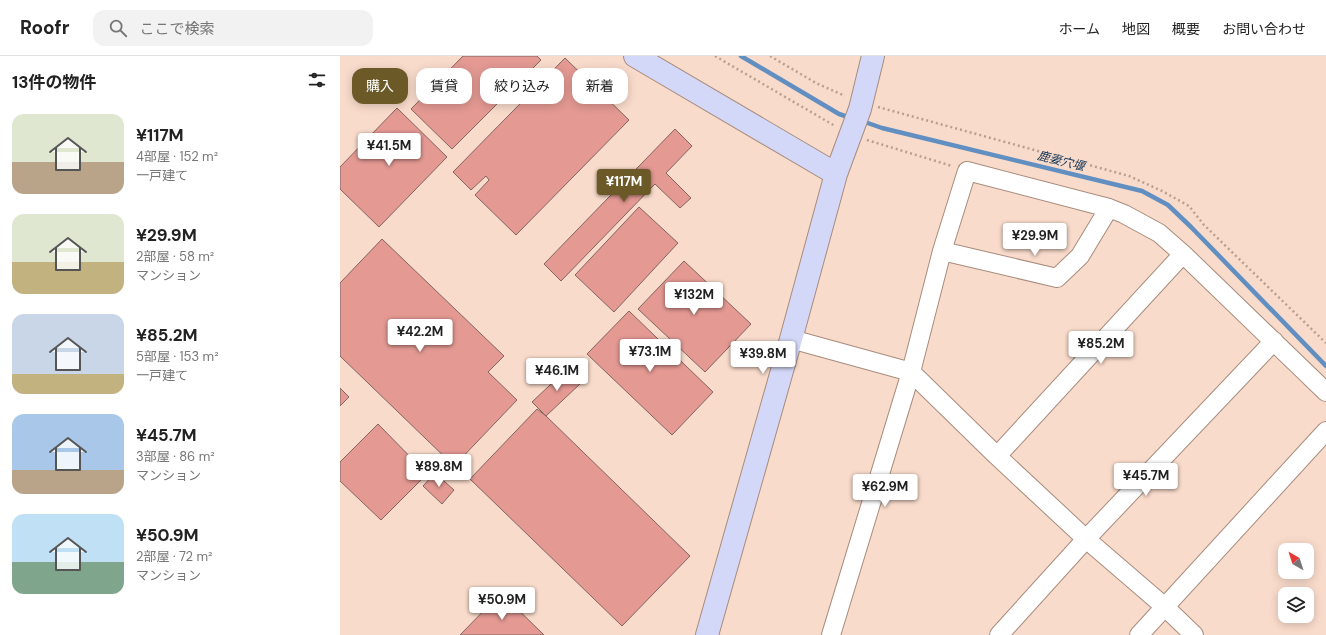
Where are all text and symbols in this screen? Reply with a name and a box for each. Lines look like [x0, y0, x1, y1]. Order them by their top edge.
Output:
search box [93, 10, 373, 46]
text: Roofr [20, 15, 69, 40]
icon: search [107, 17, 129, 39]
text: ここで検索 [139, 19, 214, 39]
text: ホーム [1058, 20, 1100, 38]
text: 地図 [1122, 20, 1150, 38]
text: 概要 [1172, 20, 1200, 38]
text: お問い合わせ [1222, 20, 1306, 38]
chip: 購入 [352, 68, 408, 104]
chip: 賃貸 [416, 68, 472, 104]
chip: 絞り込み [480, 68, 564, 104]
chip: 新着 [572, 68, 628, 104]
icon: filters [306, 69, 328, 91]
text: 13件の物件 [12, 71, 96, 93]
text: ¥117M [136, 124, 184, 146]
icon: home [44, 130, 92, 178]
pin: ¥41.5M [356, 133, 422, 167]
text: ¥41.5M [367, 137, 411, 154]
water label: 鹿妻穴堰 [1036, 147, 1088, 175]
text: 4部屋 · 152 m² [136, 148, 218, 165]
text: 一戸建て [136, 167, 188, 184]
pin: ¥117M [596, 169, 652, 203]
text: ¥117M [606, 173, 642, 190]
pin: ¥29.9M [1002, 223, 1068, 257]
text: ¥29.9M [136, 224, 197, 246]
text: ¥29.9M [1012, 227, 1058, 244]
icon: home [44, 230, 92, 278]
text: 2部屋 · 58 m² [136, 248, 214, 265]
text: マンション [136, 267, 201, 284]
pin: ¥132M [666, 282, 722, 316]
text: ¥132M [674, 286, 714, 303]
pin: ¥42.2M [387, 319, 453, 353]
text: ¥42.2M [397, 323, 443, 340]
text: ¥85.2M [136, 324, 198, 346]
icon: home [44, 330, 92, 378]
pin: ¥85.2M [1068, 331, 1134, 365]
text: ¥85.2M [1077, 335, 1125, 352]
pin: ¥73.1M [617, 339, 683, 373]
pin: ¥39.8M [730, 341, 796, 375]
text: ¥73.1M [629, 343, 671, 360]
text: ¥39.8M [740, 345, 786, 362]
text: 5部屋 · 153 m² [136, 348, 218, 365]
pin: ¥46.1M [524, 358, 590, 392]
text: ¥46.1M [535, 362, 579, 379]
text: 一戸建て [136, 367, 188, 384]
text: ¥45.7M [136, 424, 197, 446]
icon: home [44, 430, 92, 478]
text: 3部屋 · 86 m² [136, 448, 215, 465]
pin: ¥89.8M [406, 454, 472, 488]
text: ¥89.8M [415, 458, 463, 475]
pin: ¥45.7M [1113, 463, 1179, 497]
text: マンション [136, 467, 201, 484]
text: ¥45.7M [1123, 467, 1169, 484]
pin: ¥62.9M [852, 474, 918, 508]
text: ¥62.9M [862, 478, 908, 495]
text: ¥50.9M [136, 524, 199, 546]
icon: home [44, 530, 92, 578]
north arrow [1278, 543, 1314, 579]
map controls [1278, 543, 1314, 623]
text: 2部屋 · 72 m² [136, 548, 212, 565]
text: マンション [136, 567, 201, 584]
pin: ¥50.9M [469, 587, 535, 621]
button: layers [1278, 587, 1314, 623]
text: ¥50.9M [478, 591, 526, 608]

